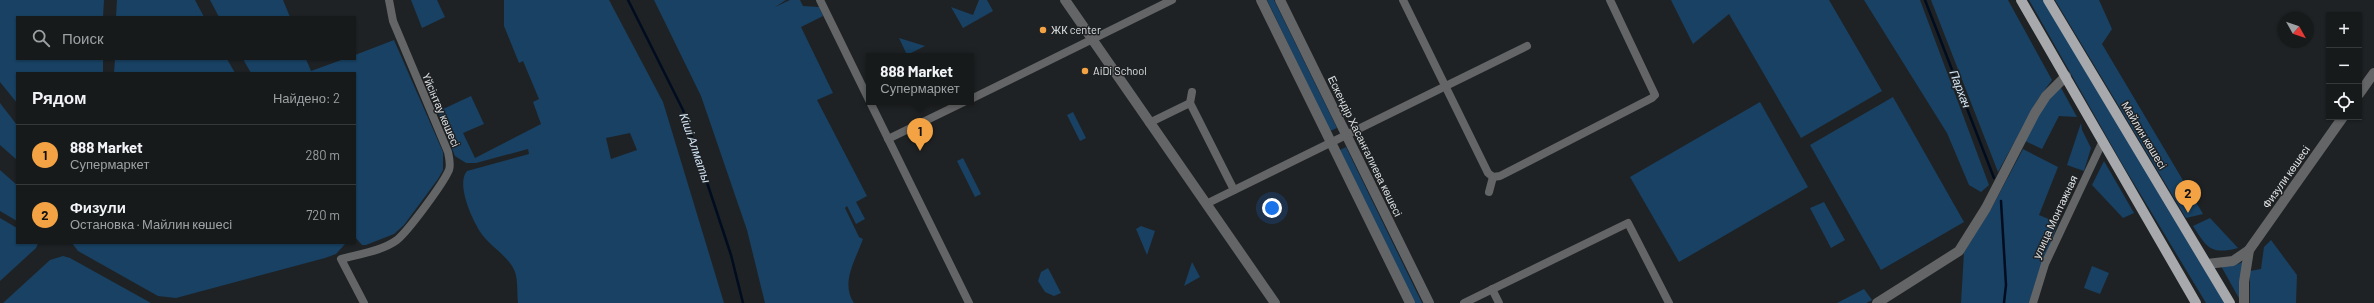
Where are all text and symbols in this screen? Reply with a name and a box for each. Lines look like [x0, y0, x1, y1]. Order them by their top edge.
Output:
north arrow [2278, 12, 2314, 48]
map controls [2326, 12, 2362, 120]
button: + [2326, 12, 2362, 48]
search box [16, 16, 356, 60]
place label: ЖК center [1051, 23, 1101, 36]
marker: ЖК center [1038, 25, 1048, 35]
icon: search [30, 27, 52, 49]
text: Поиск [62, 29, 104, 47]
button: − [2326, 48, 2362, 84]
popup [866, 53, 974, 105]
text: 888 Market [880, 62, 953, 80]
place label: AiDi School [1093, 64, 1147, 77]
marker: AiDi School [1080, 66, 1090, 76]
water label: Пархач [1946, 68, 1975, 110]
street label: Үйсінтау көшесі [420, 71, 463, 149]
street label: Ескендір Хасанғалиева көшесі [1326, 73, 1405, 218]
text: Супермаркет [880, 80, 960, 96]
button: locate [2326, 84, 2362, 120]
text: Рядом [32, 87, 87, 107]
text: Найдено: 2 [273, 90, 340, 106]
street label: Майлин көшесі [2119, 99, 2170, 171]
water label: Кіші Алматы [677, 111, 715, 185]
pin: 1 [907, 118, 933, 151]
text: 888 Market [70, 138, 143, 156]
street label: Физули көшесі [2259, 143, 2312, 210]
text: 1 [43, 147, 47, 163]
text: 280 m [306, 147, 340, 163]
text: Супермаркет [70, 156, 149, 172]
street label: улица Монтажная [2030, 173, 2080, 261]
pin: 2 [2175, 180, 2201, 213]
text: Физули [70, 198, 126, 216]
your location [1262, 198, 1282, 218]
text: 2 [41, 207, 49, 223]
text: 720 m [306, 207, 340, 223]
text: Остановка · Майлин көшесі [70, 216, 232, 232]

